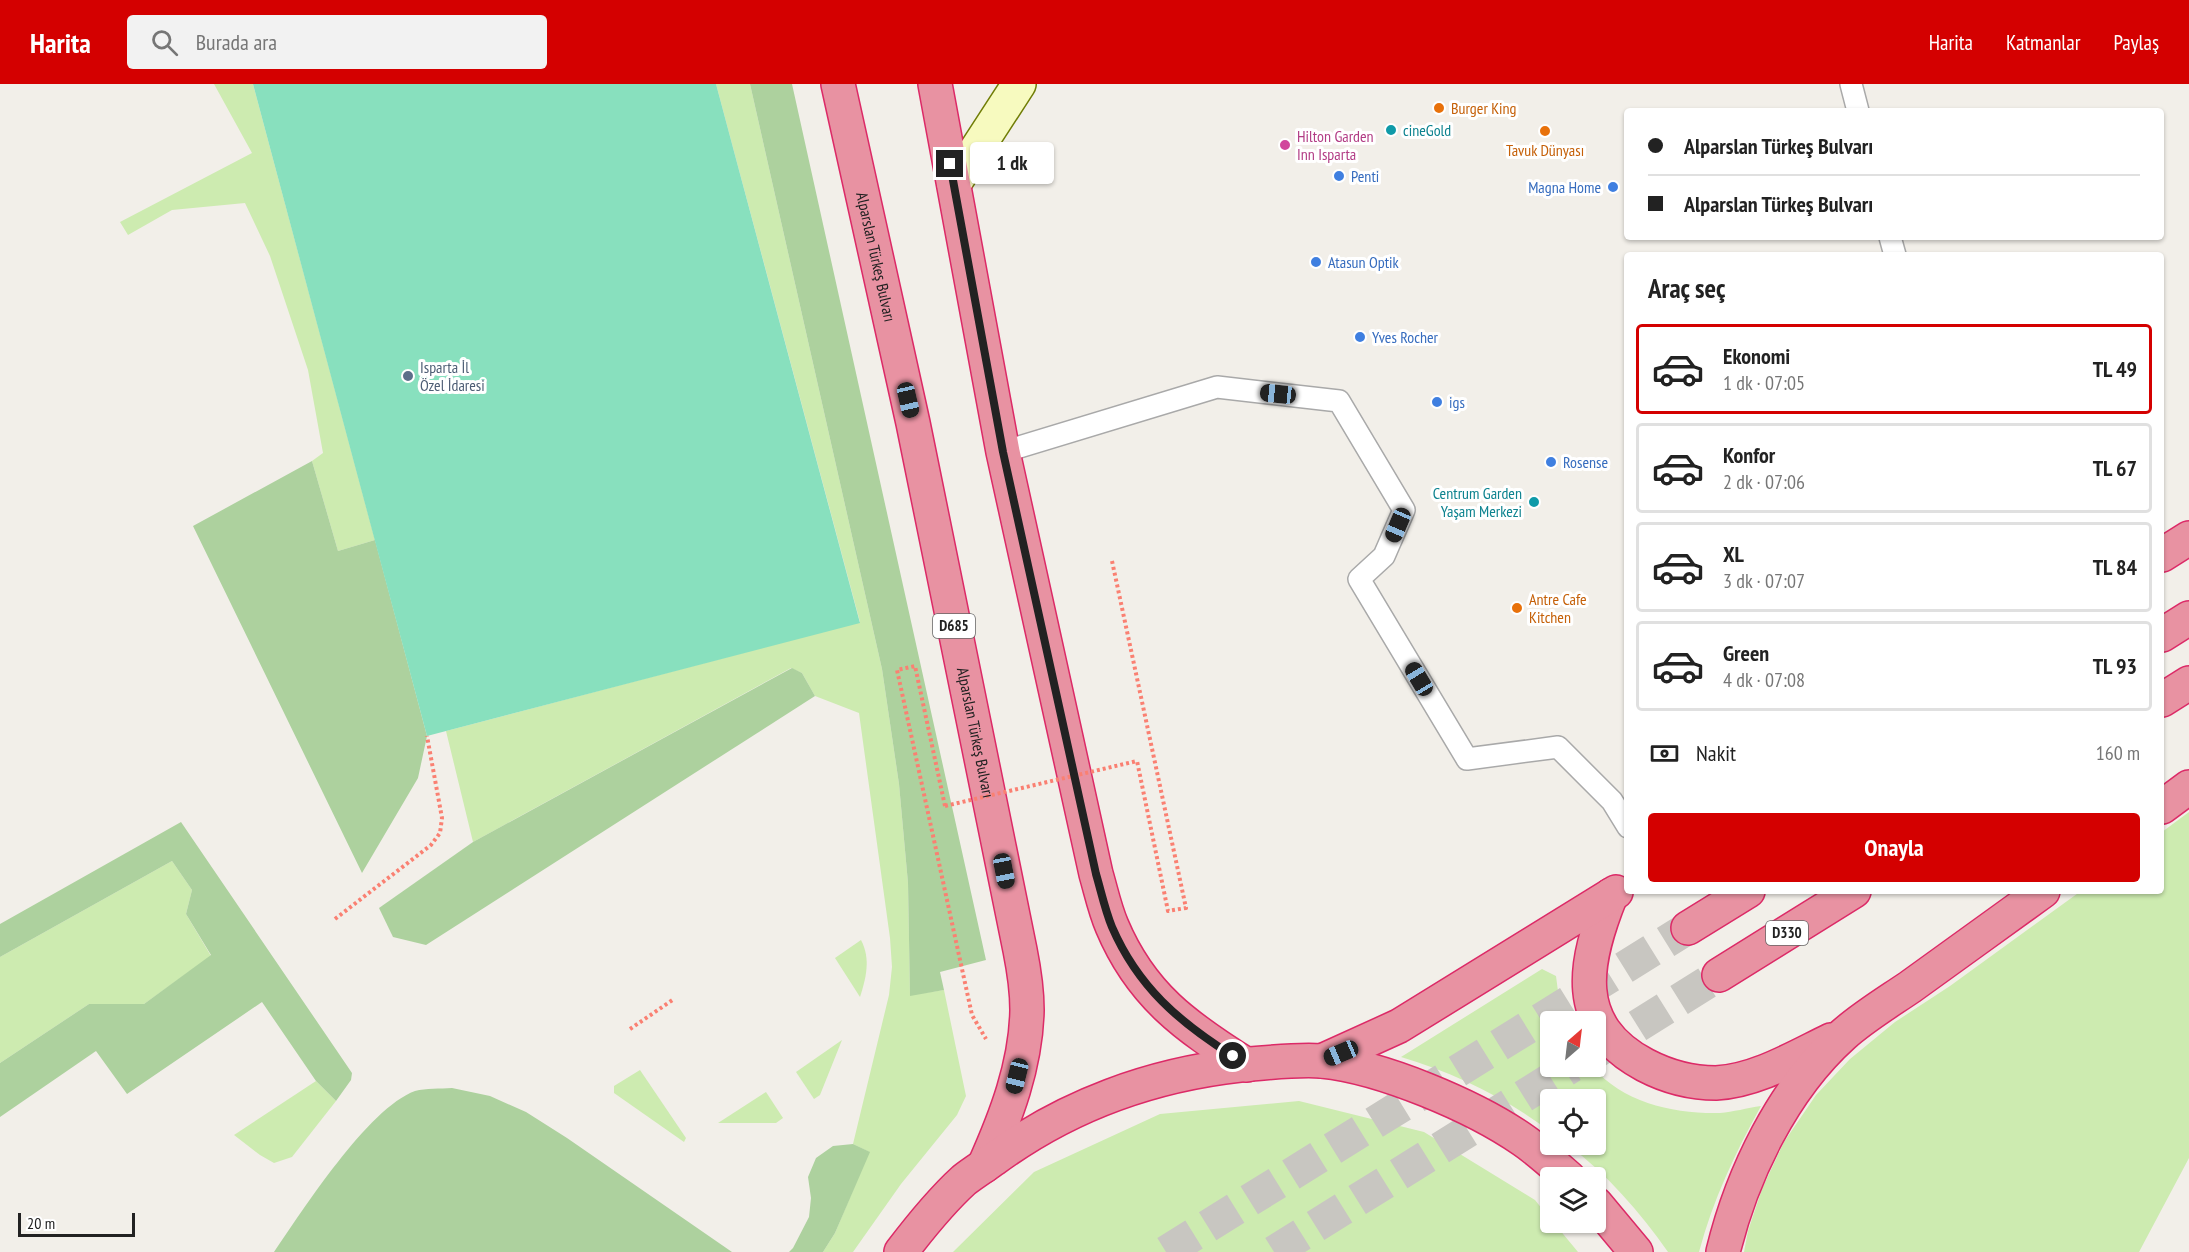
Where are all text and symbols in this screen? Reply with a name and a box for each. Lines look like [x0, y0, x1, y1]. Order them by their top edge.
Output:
search box [127, 15, 547, 69]
text: Harita [30, 24, 91, 61]
icon: search [148, 26, 181, 59]
text: Burada ara [196, 28, 277, 56]
text: Harita [1929, 29, 1973, 56]
text: Katmanlar [2006, 29, 2080, 56]
text: Paylaş [2113, 29, 2159, 56]
place label: Burger King [1451, 98, 1516, 118]
marker: Burger King [1432, 101, 1446, 115]
place label: cineGold [1403, 120, 1451, 140]
marker: cineGold [1384, 123, 1398, 137]
marker: Tavuk Dünyası [1538, 124, 1552, 138]
place label: Hilton Garden Inn Isparta [1297, 126, 1374, 164]
text: Alparslan Türkeş Bulvarı [1684, 132, 1873, 160]
marker: Hilton Garden Inn Isparta [1278, 138, 1292, 152]
place label: Tavuk Dünyası [1506, 140, 1584, 160]
callout: 1 dk [971, 143, 1055, 185]
route end [936, 150, 963, 177]
text: 1 dk [997, 150, 1027, 176]
place label: Penti [1351, 166, 1379, 186]
marker: Penti [1332, 169, 1346, 183]
place label: Magna Home [1528, 177, 1601, 197]
marker: Magna Home [1606, 180, 1620, 194]
street label: Alparslan Türkeş Bulvarı [852, 190, 900, 324]
text: Alparslan Türkeş Bulvarı [1684, 190, 1873, 218]
place label: Atasun Optik [1328, 252, 1400, 272]
marker: Atasun Optik [1309, 255, 1323, 269]
text: Araç seç [1648, 271, 1726, 305]
place label: Yves Rocher [1372, 327, 1439, 347]
marker: Yves Rocher [1353, 330, 1367, 344]
icon: car [1651, 342, 1705, 396]
text: Ekonomi [1723, 342, 1790, 370]
text: TL 49 [2093, 355, 2137, 383]
place label: Isparta İl Özel İdaresi [420, 357, 485, 395]
marker: Isparta İl Özel İdaresi [401, 369, 415, 383]
text: 1 dk · 07:05 [1723, 370, 1805, 396]
car [895, 380, 921, 420]
car [1259, 383, 1297, 405]
place label: igs [1449, 392, 1465, 412]
marker: igs [1430, 395, 1444, 409]
icon: car [1651, 441, 1705, 495]
text: Konfor [1723, 441, 1775, 469]
place label: Rosense [1563, 452, 1608, 472]
text: TL 67 [2093, 454, 2137, 482]
marker: Rosense [1544, 455, 1558, 469]
text: 2 dk · 07:06 [1723, 469, 1805, 495]
place label: Centrum Garden Yaşam Merkezi [1433, 483, 1522, 521]
marker: Centrum Garden Yaşam Merkezi [1527, 495, 1541, 509]
car [1383, 505, 1413, 545]
icon: car [1651, 540, 1705, 594]
text: XL [1723, 540, 1744, 568]
text: TL 84 [2093, 553, 2137, 581]
text: 3 dk · 07:07 [1723, 568, 1805, 594]
place label: Antre Cafe Kitchen [1529, 589, 1587, 627]
marker: Antre Cafe Kitchen [1510, 601, 1524, 615]
road number: D685 [933, 614, 975, 638]
icon: car [1651, 639, 1705, 693]
text: Green [1723, 639, 1769, 667]
text: TL 93 [2093, 652, 2137, 680]
car [1402, 659, 1436, 699]
street label: Alparslan Türkeş Bulvarı [953, 666, 999, 799]
text: 4 dk · 07:08 [1723, 667, 1805, 693]
icon: cash [1648, 737, 1681, 770]
text: Nakit [1696, 739, 1736, 767]
text: 160 m [2096, 740, 2140, 766]
button: Onayla [1648, 813, 2140, 882]
car [992, 852, 1016, 890]
road number: D330 [1766, 921, 1808, 945]
north arrow [1540, 1011, 1606, 1077]
map controls [1540, 1011, 1606, 1233]
car [1321, 1038, 1361, 1068]
route start [1219, 1042, 1246, 1069]
car [1004, 1056, 1030, 1096]
button: locate [1540, 1089, 1606, 1155]
button: layers [1540, 1167, 1606, 1233]
scale bar [18, 1210, 135, 1238]
text: 20 m [27, 1213, 55, 1233]

